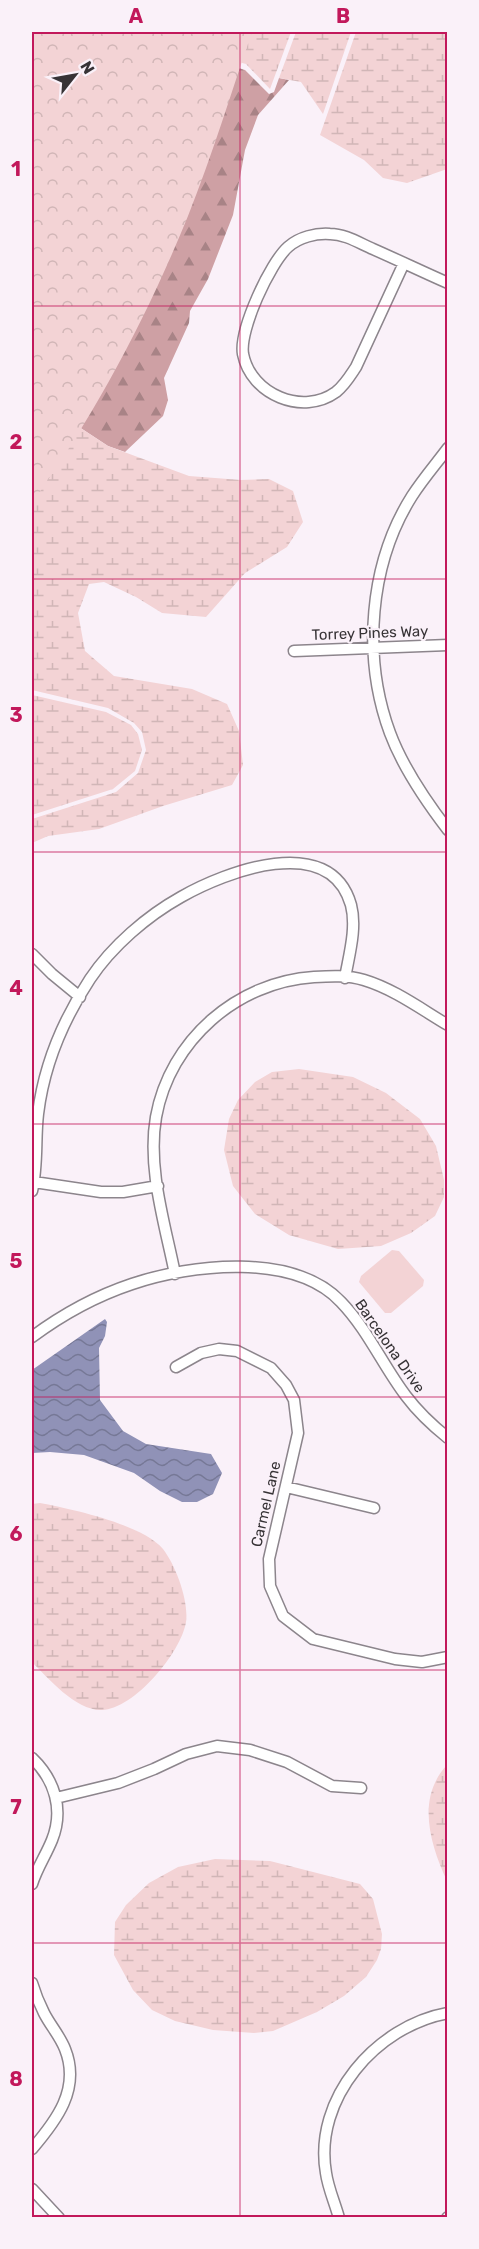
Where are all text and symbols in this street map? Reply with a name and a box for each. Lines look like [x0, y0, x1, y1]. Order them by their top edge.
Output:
text: A [129, 4, 144, 28]
text: B [336, 4, 350, 28]
north arrow [45, 45, 105, 105]
text: N [76, 58, 99, 77]
text: 1 [11, 157, 21, 181]
text: 2 [10, 430, 23, 454]
street label: Torrey Pines Way [311, 622, 429, 644]
text: 3 [9, 703, 23, 727]
text: 4 [9, 976, 23, 1000]
text: 5 [10, 1249, 23, 1273]
street label: Barcelona Drive [351, 1296, 429, 1396]
street label: Carmel Lane [247, 1459, 285, 1549]
text: 6 [9, 1522, 23, 1546]
text: 7 [10, 1795, 22, 1819]
text: 8 [9, 2067, 23, 2091]

